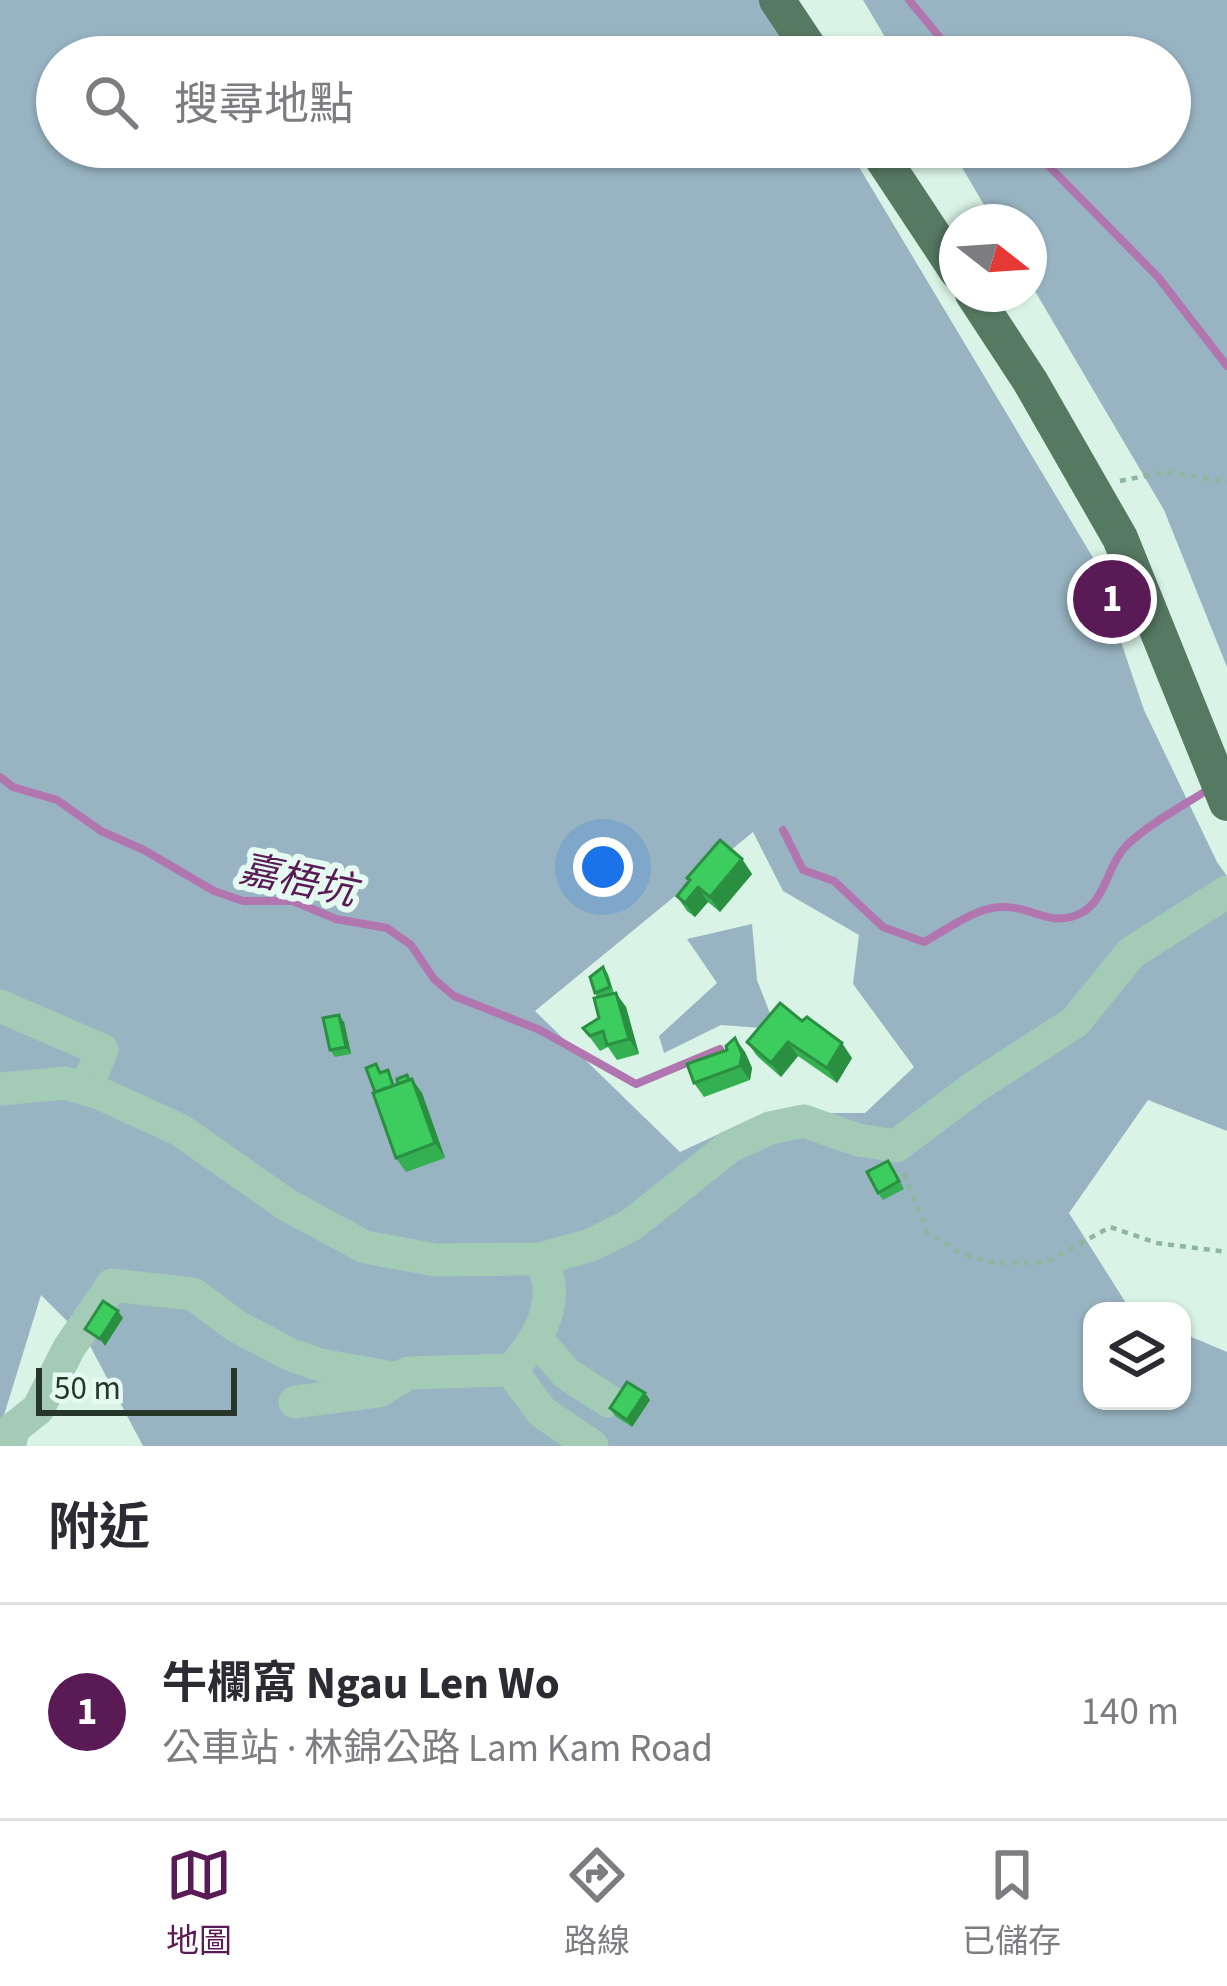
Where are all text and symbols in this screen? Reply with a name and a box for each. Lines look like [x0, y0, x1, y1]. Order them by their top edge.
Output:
search box [36, 36, 1191, 168]
icon: search [78, 69, 144, 135]
text: 搜尋地點 [174, 73, 354, 137]
north arrow [939, 204, 1047, 312]
pin: 1 [1073, 554, 1151, 644]
your location [573, 837, 633, 897]
water label: 嘉梧坑 [235, 841, 366, 922]
map controls [1083, 1302, 1191, 1410]
button: layers [1083, 1302, 1191, 1410]
scale bar [36, 1362, 237, 1415]
text: 50 m [54, 1365, 121, 1412]
text: 附近 [48, 1492, 150, 1564]
text: 牛欄窩 Ngau Len Wo [162, 1652, 560, 1716]
text: 1 [77, 1684, 97, 1740]
text: 140 m [1081, 1684, 1179, 1740]
text: 公車站 · 林錦公路 Lam Kam Road [162, 1721, 713, 1777]
tab: 地圖 [166, 1842, 232, 1965]
tab: 路線 [564, 1842, 630, 1965]
tab: 已儲存 [962, 1842, 1061, 1965]

